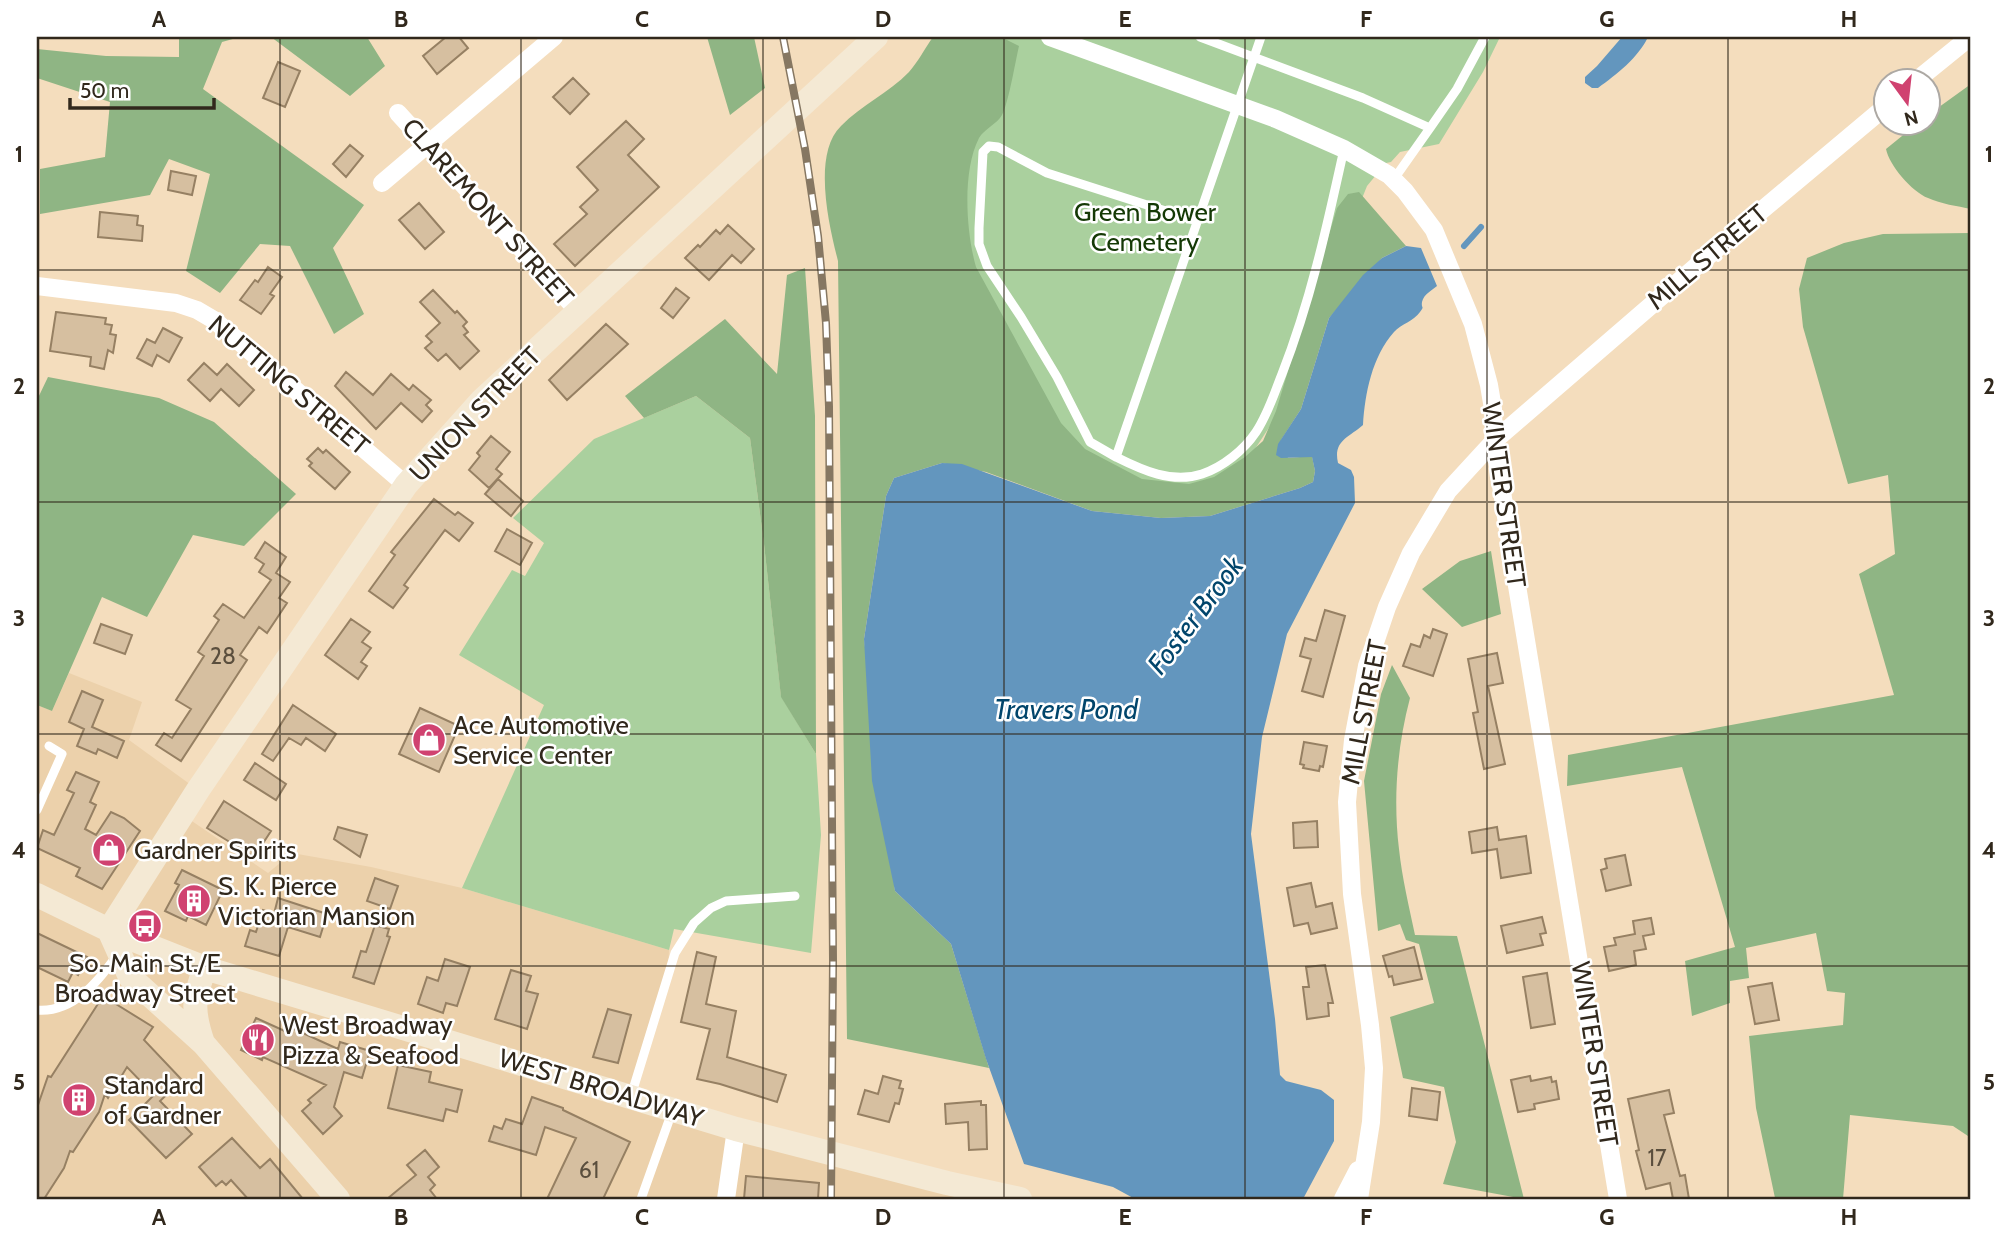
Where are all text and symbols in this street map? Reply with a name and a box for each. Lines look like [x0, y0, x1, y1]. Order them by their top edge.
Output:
text: A [152, 5, 167, 33]
text: B [394, 5, 408, 33]
text: C [635, 5, 649, 33]
text: D [875, 5, 891, 33]
text: E [1118, 5, 1132, 33]
text: F [1360, 5, 1372, 33]
text: G [1599, 5, 1615, 33]
text: H [1841, 5, 1857, 33]
scale bar [70, 66, 214, 110]
north arrow [1871, 66, 1941, 136]
text: 50 m [80, 78, 129, 103]
text: N [1902, 105, 1921, 131]
street label: CLAREMONT STREET [395, 112, 581, 313]
text: 1 [15, 140, 23, 168]
text: 1 [1985, 140, 1993, 168]
park label: Green Bower Cemetery [1074, 196, 1217, 258]
street label: MILL STREET [1640, 197, 1774, 316]
street label: NUTTING STREET [202, 308, 376, 462]
street label: UNION STREET [403, 340, 547, 488]
text: 2 [13, 372, 25, 400]
text: 2 [1983, 372, 1995, 400]
street label: WINTER STREET [1475, 400, 1533, 590]
water label: Foster Brook [1140, 549, 1251, 681]
text: 3 [13, 604, 25, 632]
text: 3 [1983, 604, 1995, 632]
street label: MILL STREET [1334, 637, 1394, 787]
house number: 28 [210, 642, 236, 670]
water label: Travers Pond [994, 692, 1139, 726]
place label: Ace Automotive Service Center [453, 709, 629, 771]
shop icon: Ace Automotive Service Center [410, 721, 448, 759]
shop icon: Gardner Spirits [90, 831, 128, 869]
place label: Gardner Spirits [134, 834, 297, 866]
text: 4 [12, 836, 26, 864]
text: 4 [1982, 836, 1996, 864]
place label: S. K. Pierce Victorian Mansion [218, 870, 415, 932]
building icon: S. K. Pierce Victorian Mansion [175, 882, 213, 920]
bus stop icon: So. Main St./E Broadway Street [126, 907, 164, 945]
place label: So. Main St./E Broadway Street [55, 947, 236, 1009]
street label: WINTER STREET [1565, 959, 1625, 1149]
place label: West Broadway Pizza & Seafood [282, 1009, 459, 1071]
restaurant icon: West Broadway Pizza & Seafood [239, 1021, 277, 1059]
street label: WEST BROADWAY [495, 1042, 707, 1134]
text: 5 [13, 1068, 25, 1096]
text: 5 [1983, 1068, 1995, 1096]
place label: Standard of Gardner [104, 1069, 222, 1131]
building icon: Standard of Gardner [60, 1081, 98, 1119]
house number: 17 [1647, 1144, 1667, 1172]
house number: 61 [579, 1156, 599, 1184]
text: A [152, 1203, 167, 1231]
text: B [394, 1203, 408, 1231]
text: C [635, 1203, 649, 1231]
text: D [875, 1203, 891, 1231]
text: E [1118, 1203, 1132, 1231]
text: F [1360, 1203, 1372, 1231]
text: G [1599, 1203, 1615, 1231]
text: H [1841, 1203, 1857, 1231]

